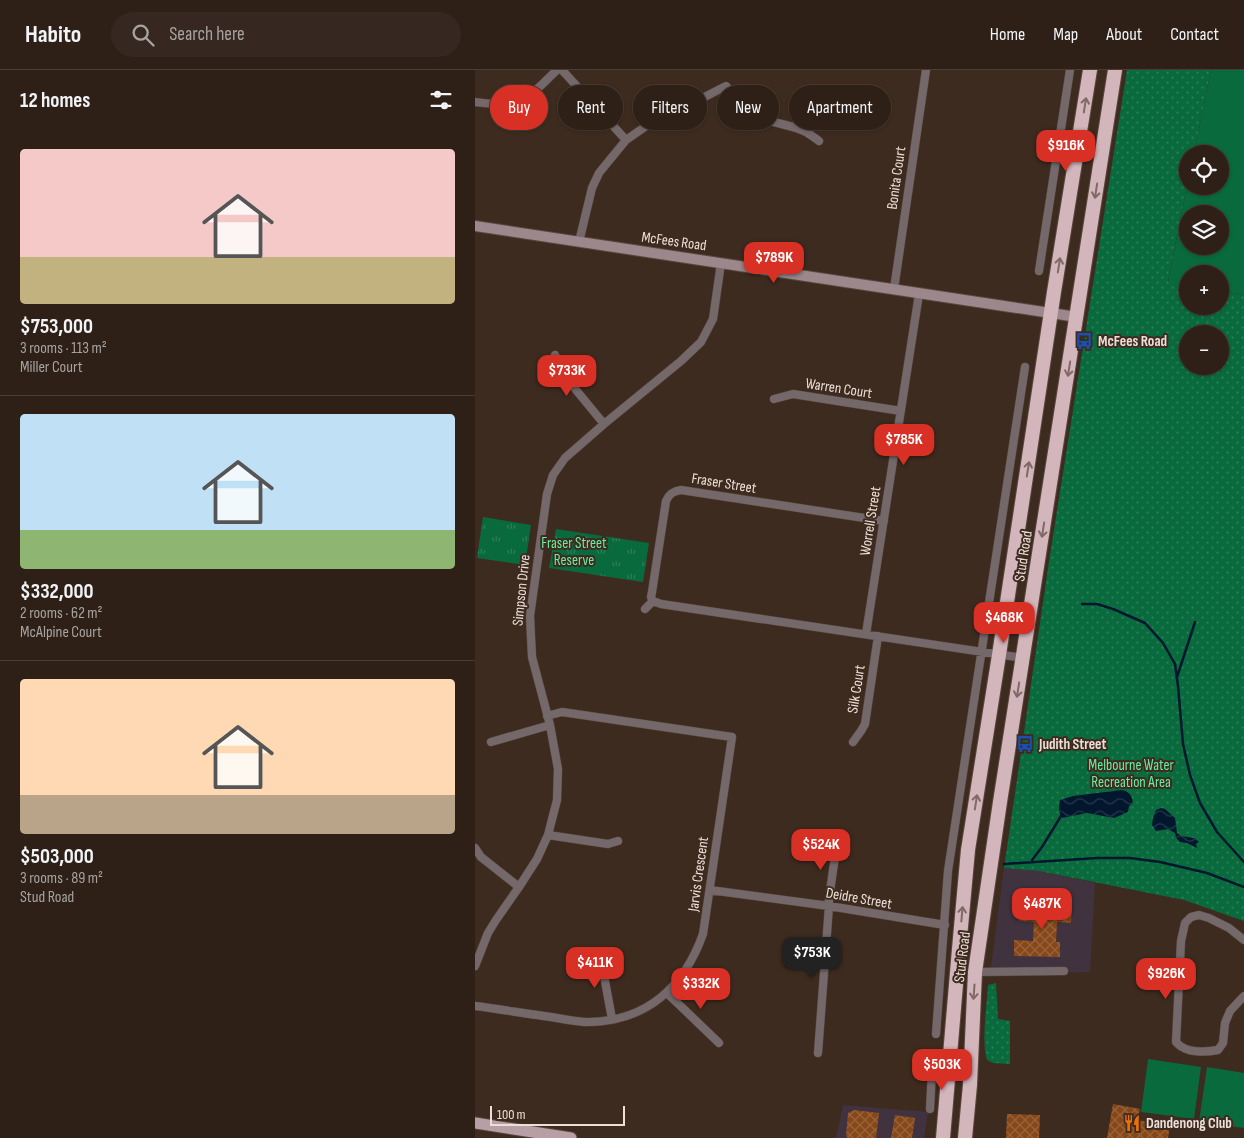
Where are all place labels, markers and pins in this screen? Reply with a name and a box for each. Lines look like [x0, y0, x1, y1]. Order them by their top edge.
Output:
pin: $916K [1031, 129, 1101, 172]
pin: $789K [739, 242, 809, 284]
bus stop icon: McFees Road [1074, 331, 1094, 351]
place label: McFees Road [1098, 332, 1167, 351]
pin: $733K [532, 354, 602, 397]
pin: $785K [869, 424, 939, 466]
pin: $468K [969, 602, 1039, 644]
bus stop icon: Judith Street [1015, 734, 1035, 754]
place label: Judith Street [1038, 735, 1106, 754]
pin: $524K [786, 828, 856, 871]
pin: $487K [1007, 888, 1077, 930]
pin: $753K [777, 936, 847, 979]
pin: $411K [560, 946, 630, 989]
pin: $926K [1131, 958, 1201, 1000]
pin: $332K [666, 968, 736, 1010]
pin: $503K [907, 1048, 977, 1091]
restaurant icon: Dandenong Club [1122, 1113, 1142, 1133]
place label: Dandenong Club [1146, 1114, 1232, 1133]

